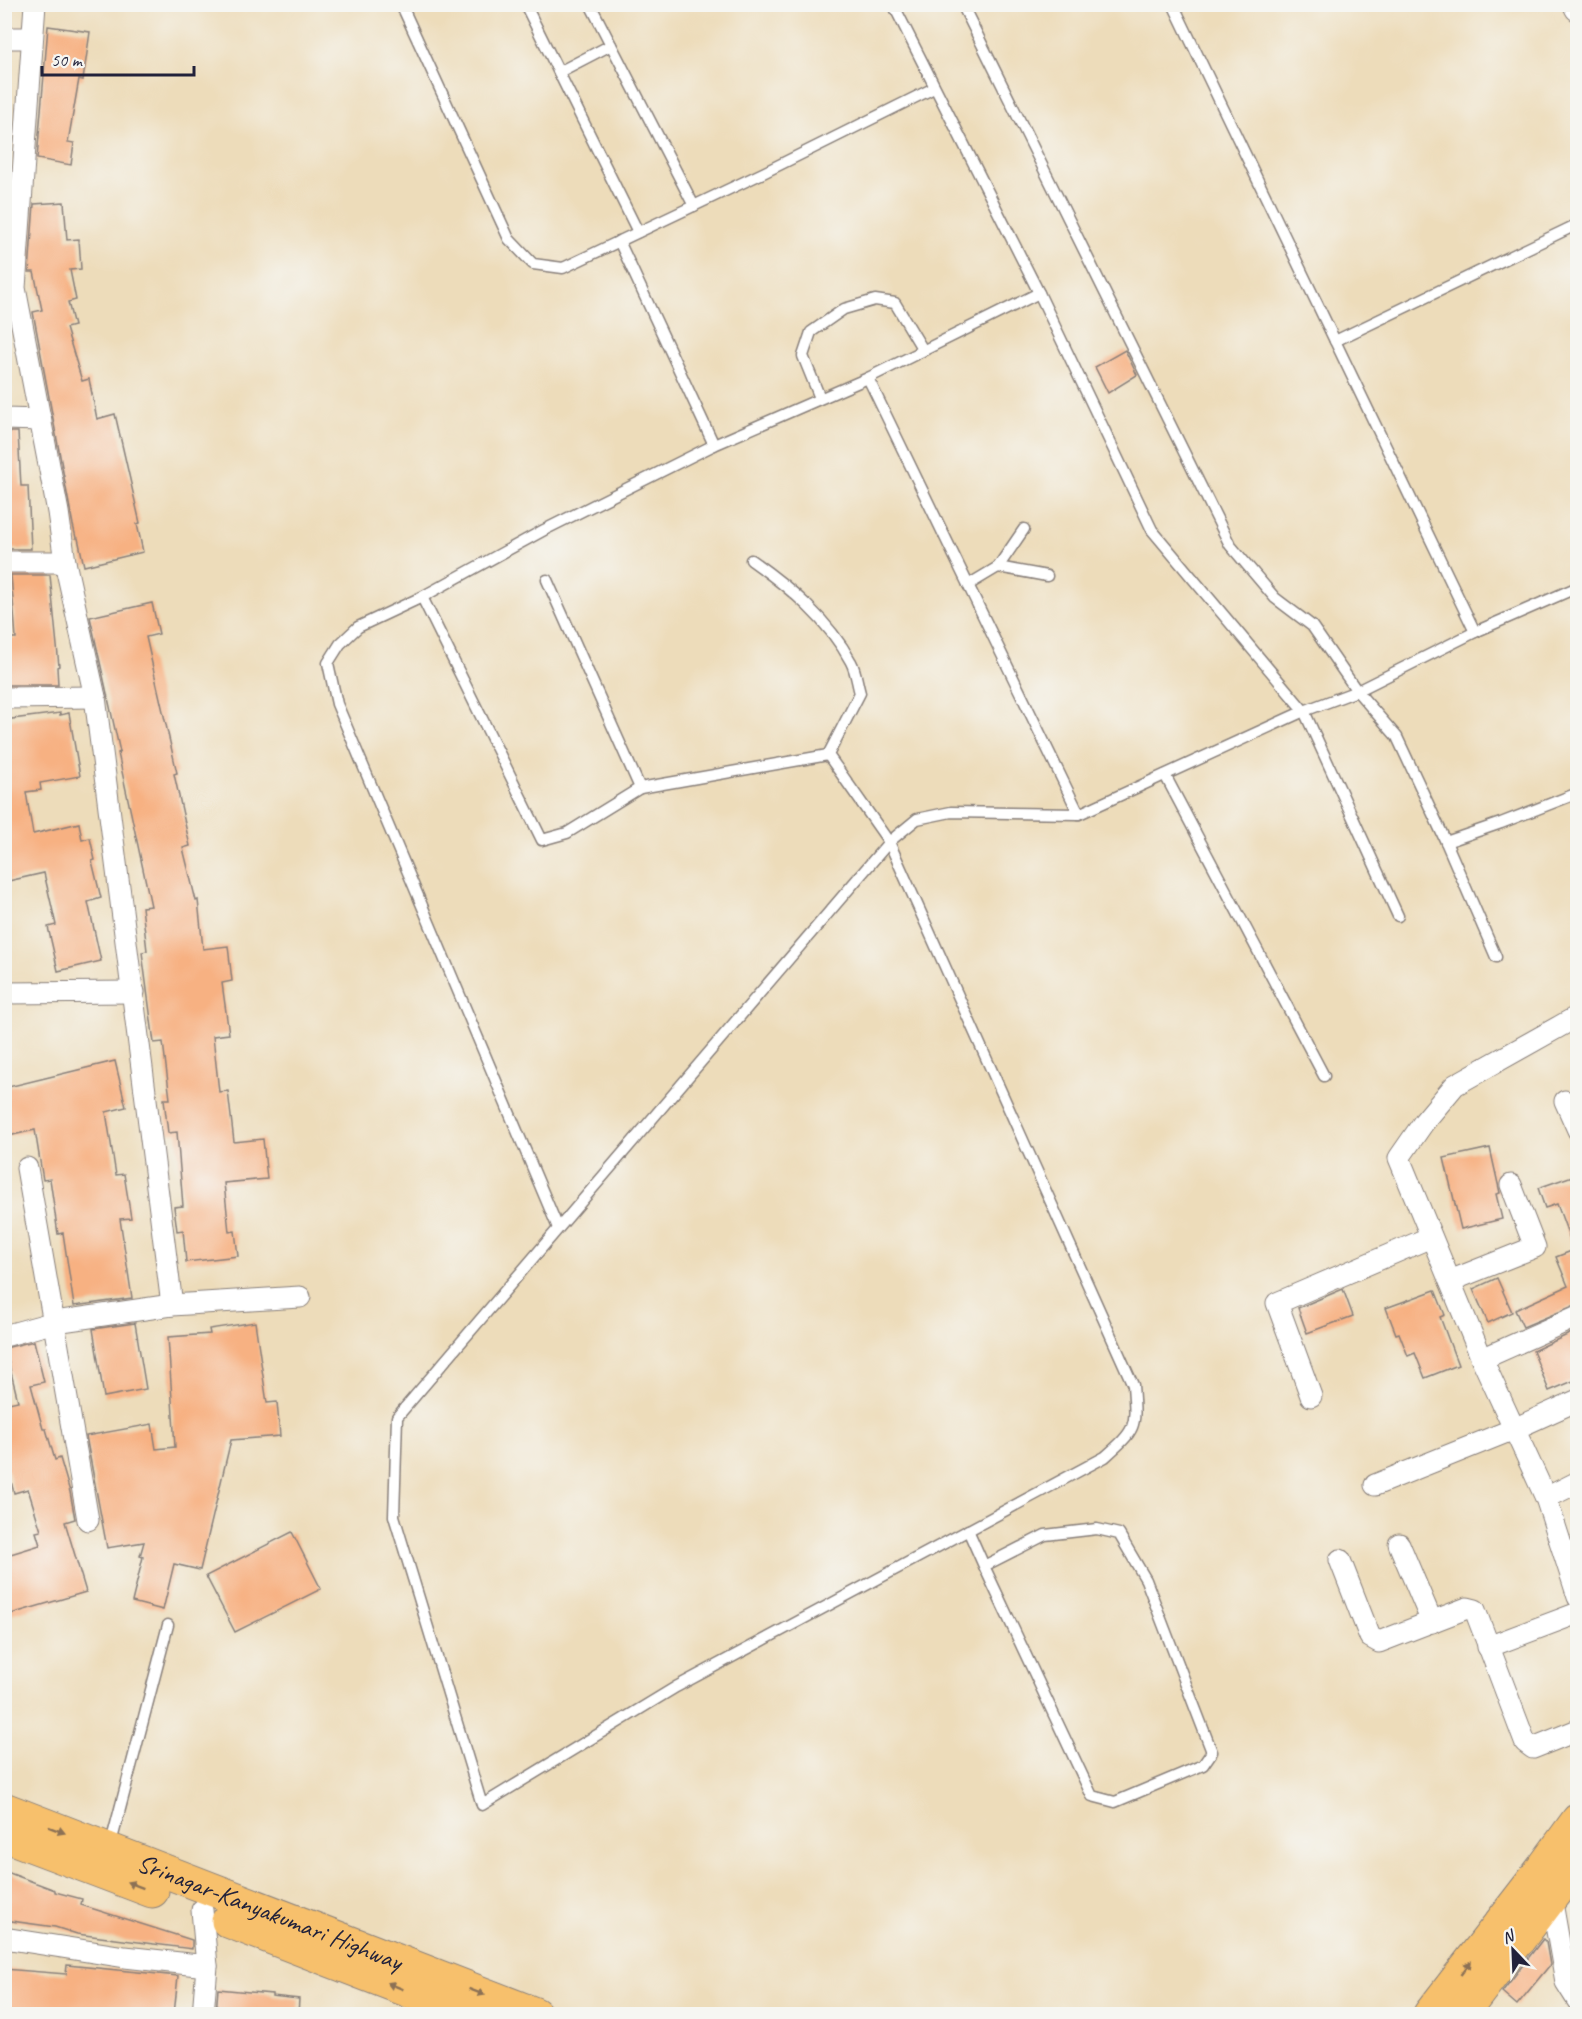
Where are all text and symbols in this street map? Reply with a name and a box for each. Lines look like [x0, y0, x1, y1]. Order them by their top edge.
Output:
scale bar [42, 39, 194, 77]
text: 50 m [51, 49, 84, 71]
one-way arrow [48, 1826, 66, 1835]
street label: Srinagar-Kanyakumari Highway [133, 1846, 409, 1979]
one-way arrow [126, 1880, 144, 1889]
north arrow [1483, 1920, 1543, 1980]
text: N [1499, 1925, 1519, 1948]
one-way arrow [1459, 1960, 1472, 1976]
one-way arrow [386, 1981, 404, 1991]
one-way arrow [469, 1987, 487, 1997]

